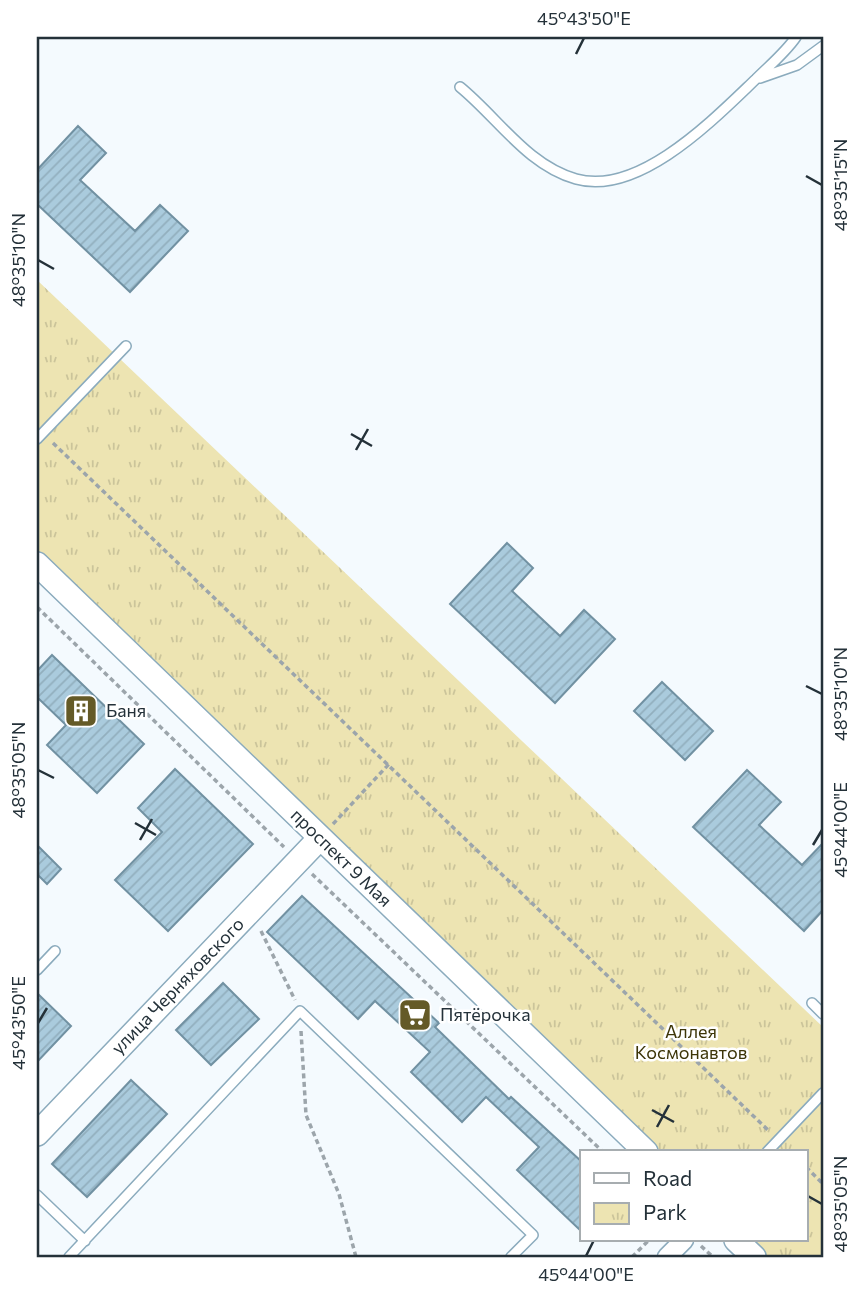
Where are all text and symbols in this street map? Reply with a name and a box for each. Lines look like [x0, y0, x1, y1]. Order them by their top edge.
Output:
text: 45°43'50"E [537, 7, 631, 29]
text: 48°35'15"N [829, 139, 851, 231]
text: 48°35'10"N [7, 213, 29, 307]
text: 48°35'10"N [829, 647, 851, 741]
building icon: Баня [62, 692, 100, 730]
place label: Баня [106, 699, 146, 721]
text: 48°35'05"N [7, 722, 29, 818]
text: 45°44'00"E [829, 782, 851, 878]
street label: проспект 9 Мая [287, 804, 397, 911]
street label: улица Черняховского [106, 912, 248, 1058]
text: 45°43'50"E [7, 976, 29, 1070]
supermarket icon: Пятёрочка [396, 996, 434, 1034]
place label: Пятёрочка [440, 1003, 531, 1025]
park label: Аллея Космонавтов [635, 1020, 747, 1063]
legend [580, 1150, 808, 1242]
text: 48°35'05"N [829, 1156, 851, 1252]
text: Road [643, 1165, 692, 1190]
text: Park [643, 1199, 687, 1224]
text: 45°44'00"E [538, 1263, 634, 1285]

